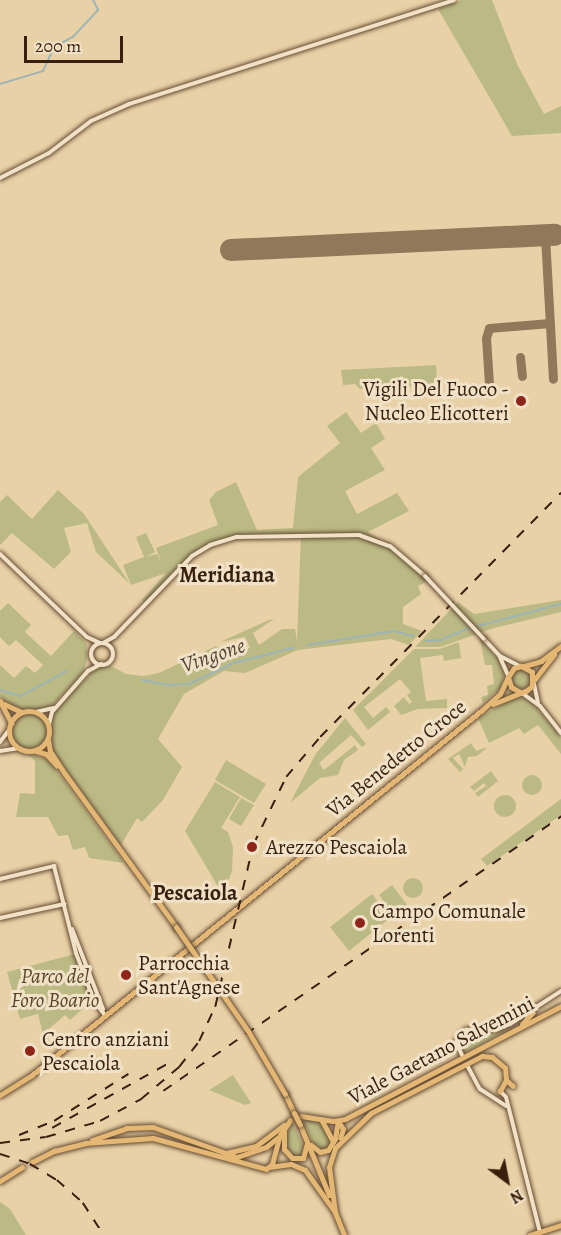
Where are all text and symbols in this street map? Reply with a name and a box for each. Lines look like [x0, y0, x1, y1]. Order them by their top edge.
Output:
scale bar [27, 24, 126, 62]
text: 200 m [35, 34, 81, 58]
place label: Vigili Del Fuoco - Nucleo Elicotteri [362, 376, 509, 426]
marker: Vigili Del Fuoco - Nucleo Elicotteri [514, 394, 528, 408]
district label: Meridiana [179, 563, 275, 589]
water label: Vingone [177, 633, 249, 679]
street label: Via Benedetto Croce [321, 694, 471, 822]
place label: Arezzo Pescaiola [266, 834, 407, 860]
marker: Arezzo Pescaiola [243, 838, 261, 856]
district label: Pescaiola [152, 881, 238, 907]
place label: Campo Comunale Lorenti [372, 898, 526, 948]
marker: Campo Comunale Lorenti [353, 916, 367, 930]
place label: Parrocchia Sant'Agnese [138, 950, 240, 1000]
park label: Parco del Foro Boario [11, 963, 99, 1013]
marker: Parrocchia Sant'Agnese [119, 968, 133, 982]
street label: Viale Gaetano Salvemini [344, 990, 538, 1110]
place label: Centro anziani Pescaiola [42, 1026, 169, 1076]
marker: Centro anziani Pescaiola [23, 1044, 37, 1058]
north arrow [477, 1151, 537, 1211]
text: N [506, 1184, 527, 1209]

